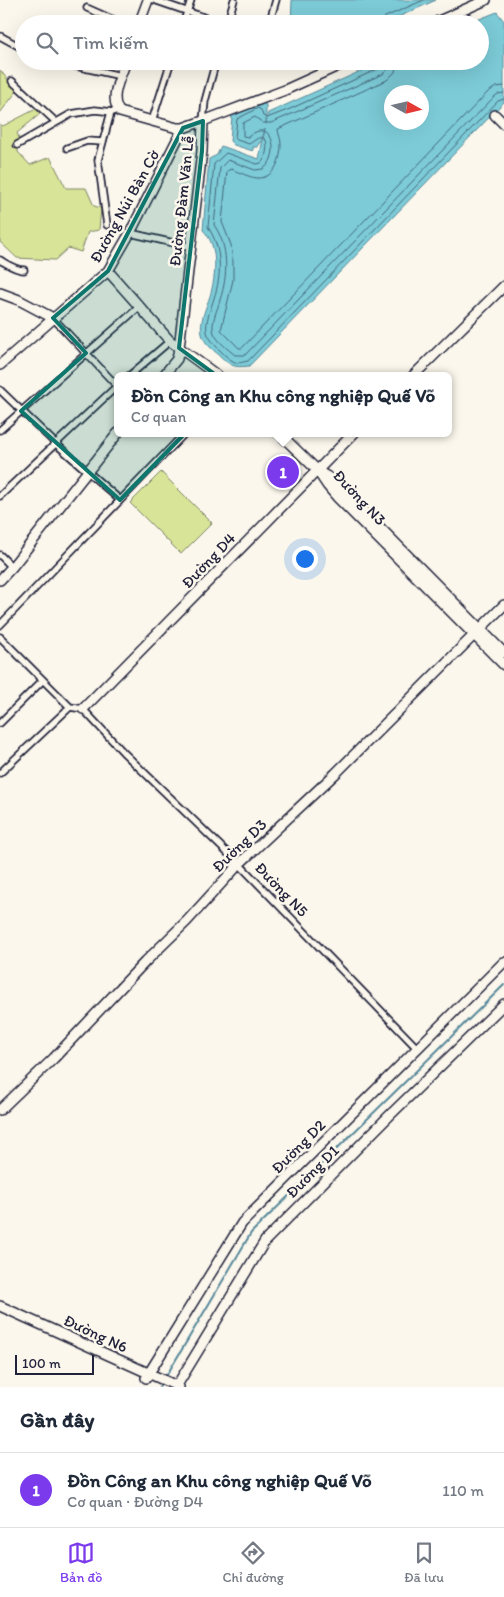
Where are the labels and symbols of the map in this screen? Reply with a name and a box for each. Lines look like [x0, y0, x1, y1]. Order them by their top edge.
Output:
north arrow [384, 85, 429, 130]
street label: Đường Đàm Văn Lễ [165, 135, 198, 267]
street label: Đường Núi Bàn Cờ [86, 146, 164, 266]
pin: 1 [267, 453, 299, 491]
street label: Đường N3 [329, 466, 390, 529]
street label: Đường D4 [177, 528, 240, 592]
your location [292, 546, 318, 572]
street label: Đường D3 [208, 815, 271, 876]
street label: Đường N5 [251, 858, 312, 921]
street label: Đường D2 [267, 1115, 330, 1177]
street label: Đường D1 [282, 1140, 343, 1202]
street label: Đường N6 [61, 1310, 131, 1357]
scale bar [15, 1352, 94, 1375]

